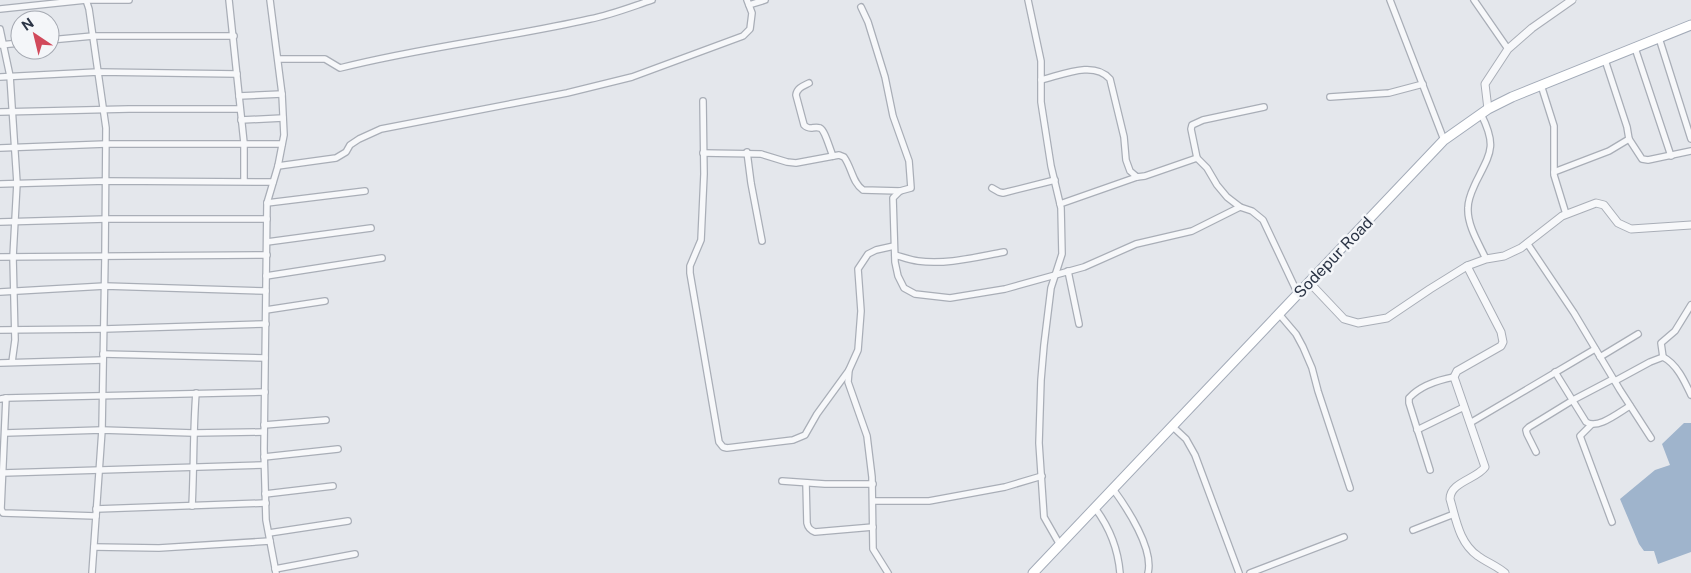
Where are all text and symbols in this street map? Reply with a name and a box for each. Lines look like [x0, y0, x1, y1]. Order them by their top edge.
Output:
north arrow [10, 10, 60, 60]
text: N [18, 15, 37, 34]
street label: Sodepur Road [1290, 213, 1377, 302]

